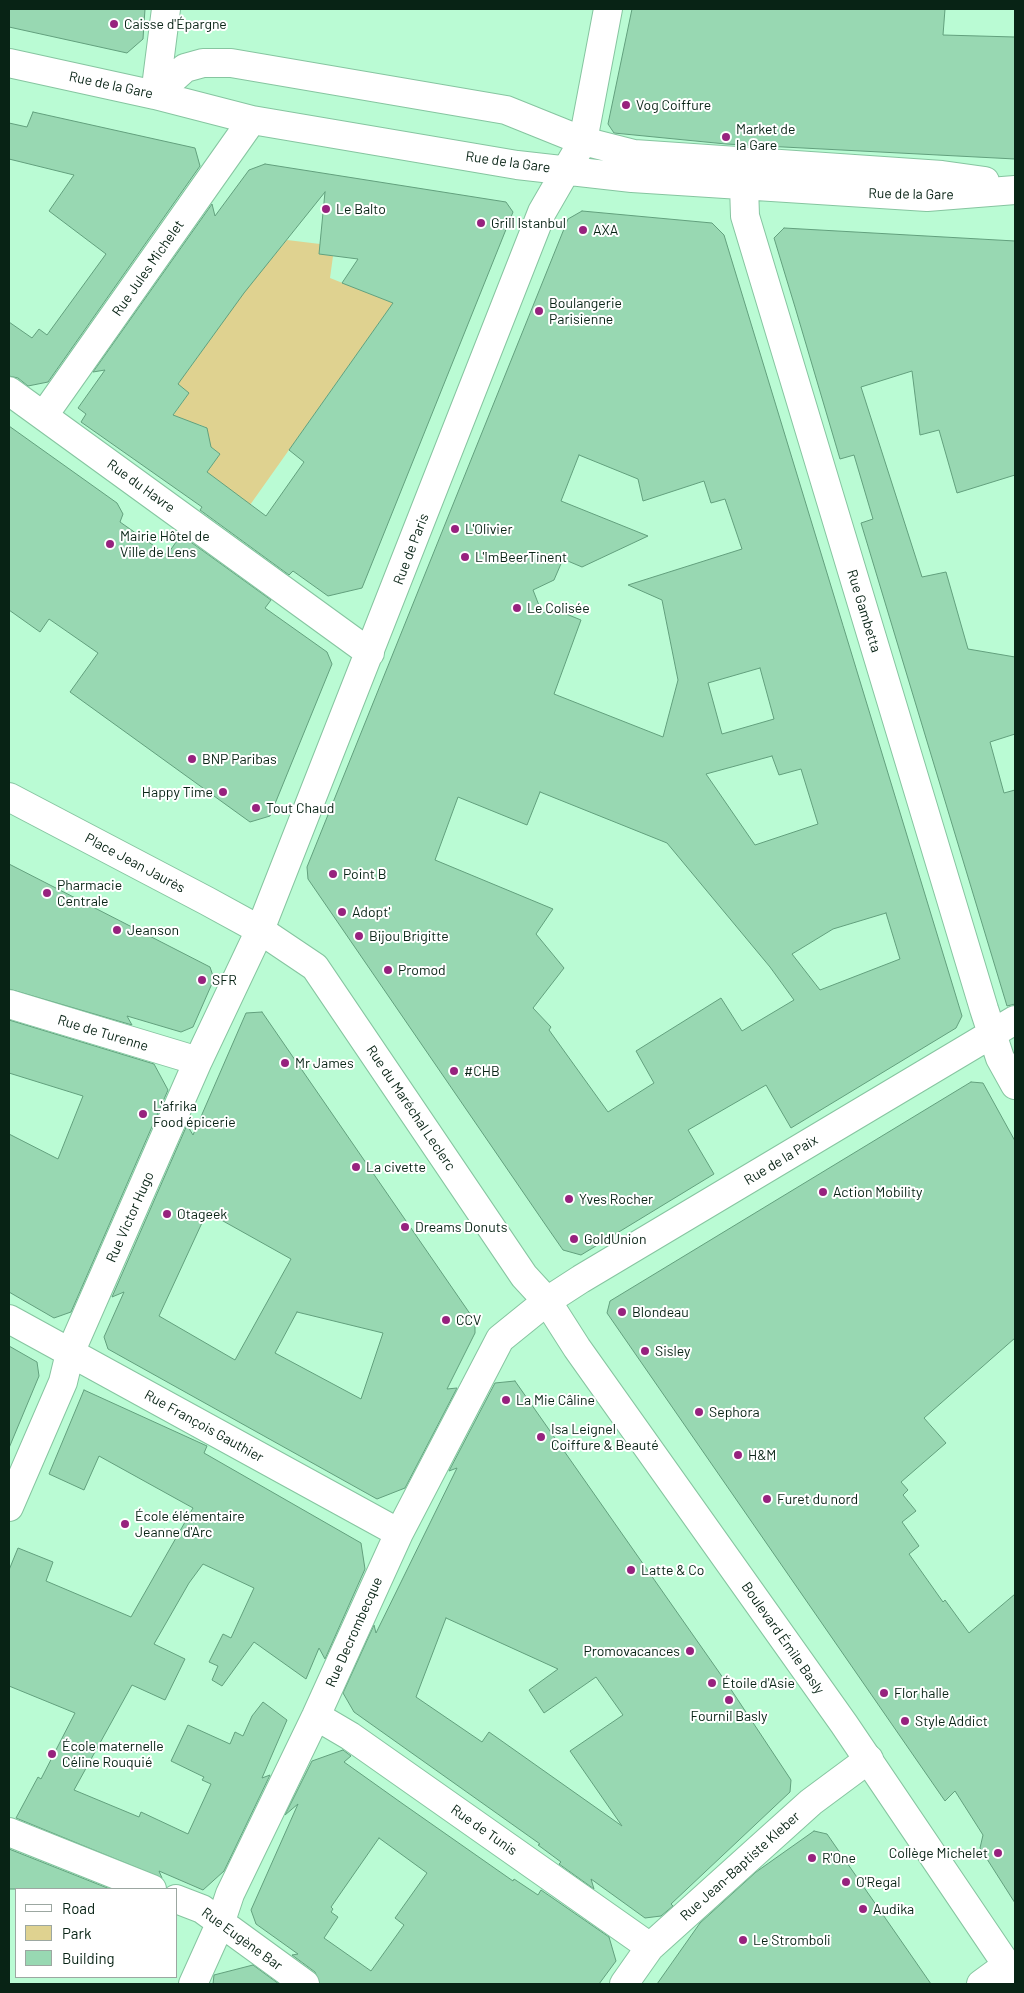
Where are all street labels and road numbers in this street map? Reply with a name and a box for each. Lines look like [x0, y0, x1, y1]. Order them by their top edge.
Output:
street label: Rue de la Gare [67, 68, 155, 102]
street label: Rue de la Gare [464, 148, 552, 176]
street label: Rue de la Gare [868, 185, 954, 203]
street label: Rue Jules Michelet [109, 217, 187, 319]
street label: Rue du Havre [104, 456, 178, 516]
street label: Rue de Paris [390, 511, 432, 587]
street label: Rue Gambetta [843, 568, 885, 654]
street label: Place Jean Jaurès [82, 830, 188, 896]
street label: Rue de Turenne [56, 1011, 150, 1055]
street label: Rue du Maréchal Leclerc [363, 1042, 459, 1174]
street label: Rue de la Paix [741, 1131, 821, 1189]
street label: Rue Victor Hugo [102, 1169, 158, 1265]
street label: Rue François Gauthier [141, 1386, 267, 1466]
street label: Rue Decrombecque [322, 1574, 386, 1690]
street label: Boulevard Émile Basly [738, 1579, 828, 1697]
street label: Rue de Tunis [448, 1801, 520, 1859]
street label: Rue Jean-Baptiste Kleber [677, 1808, 803, 1924]
street label: Rue Eugène Bar [198, 1904, 286, 1974]

